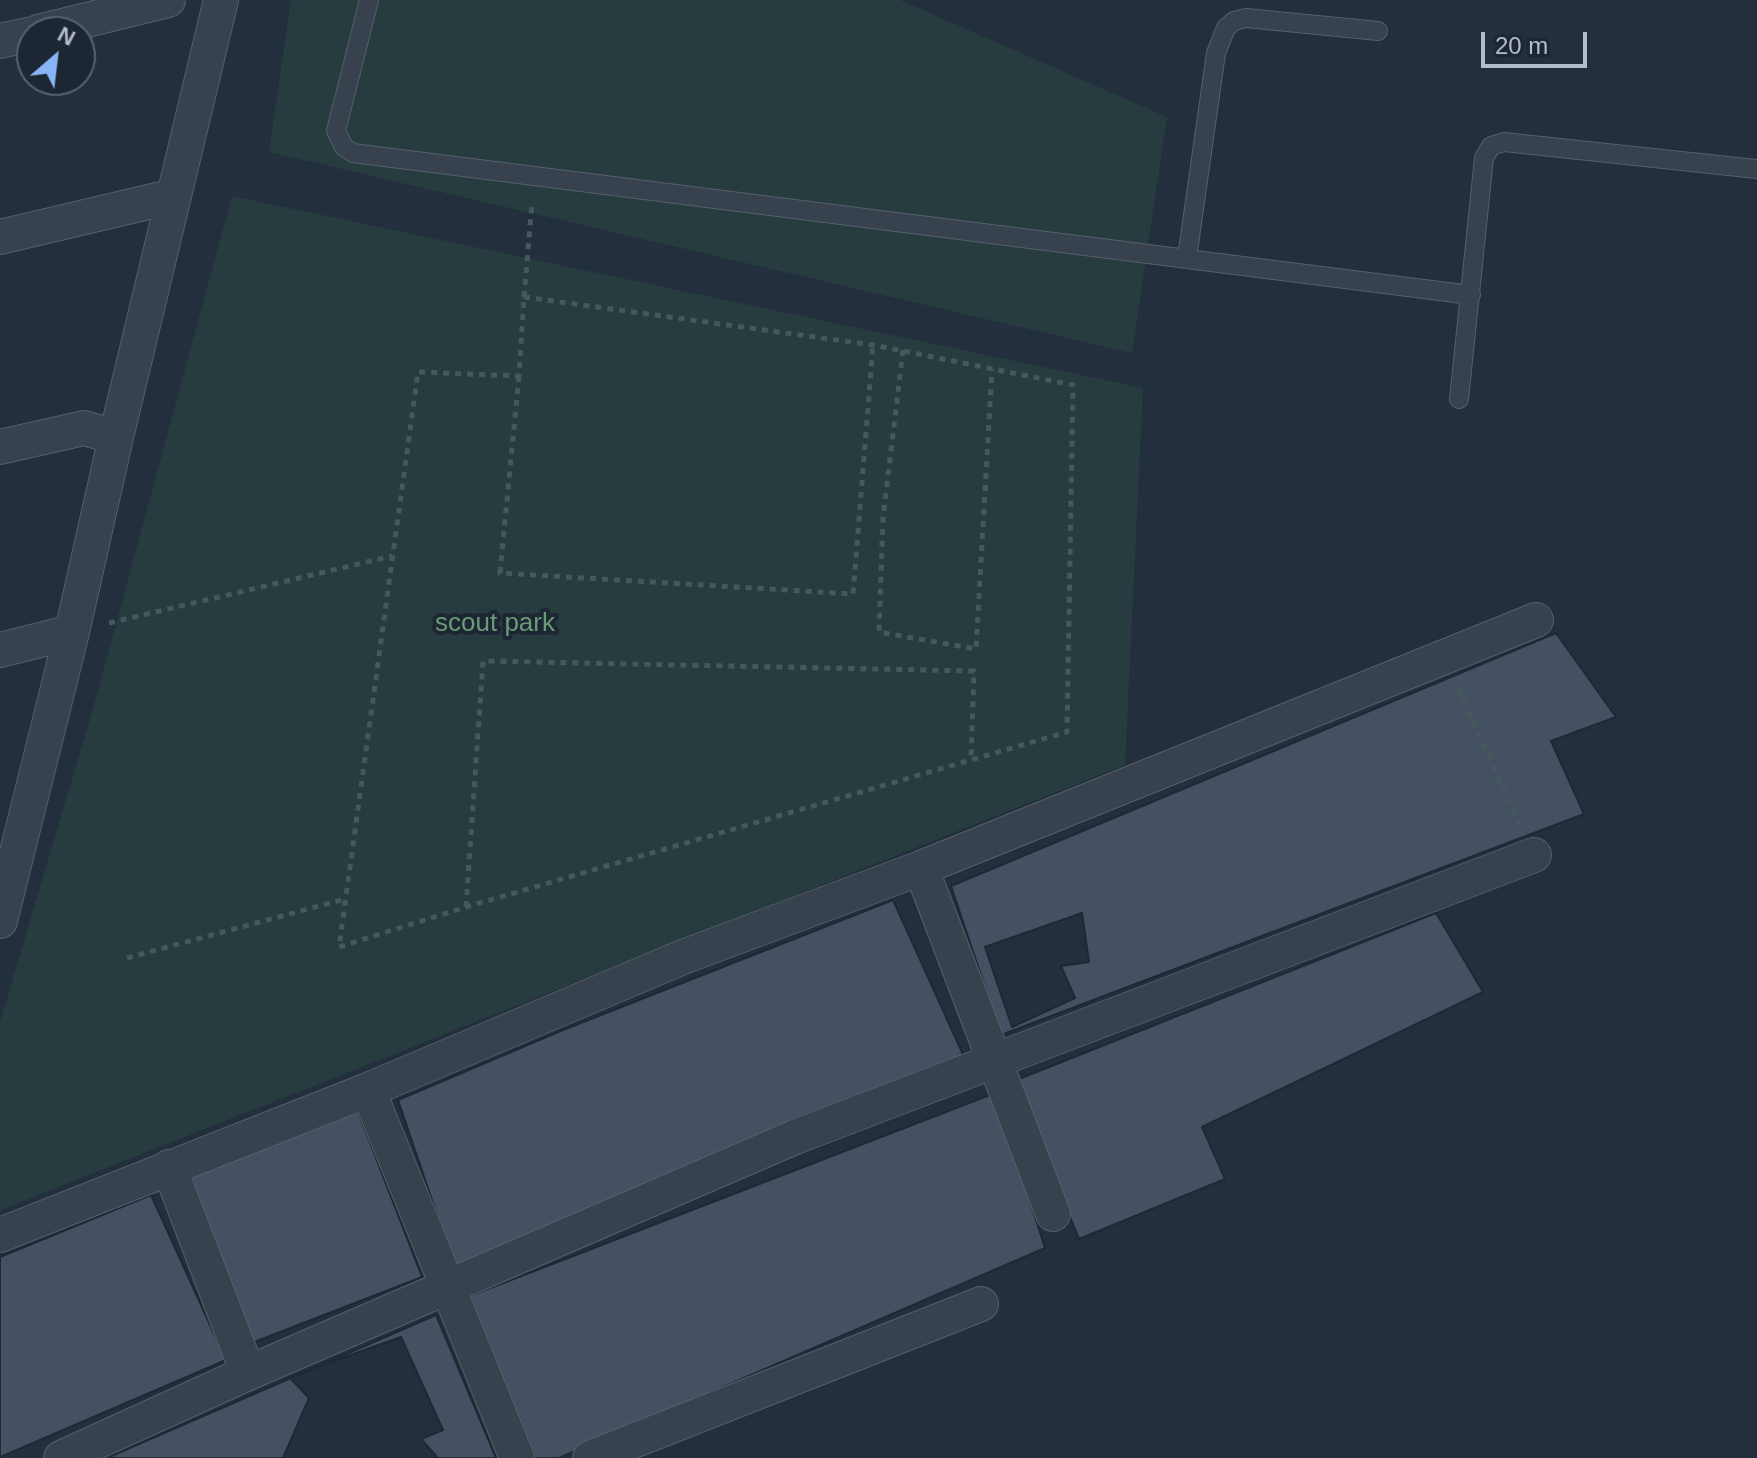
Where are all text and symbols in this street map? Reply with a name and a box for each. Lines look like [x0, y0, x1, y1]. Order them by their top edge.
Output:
north arrow [16, 16, 96, 96]
scale bar [1485, 16, 1591, 66]
text: N [54, 21, 79, 51]
text: 20 m [1495, 32, 1548, 59]
park label: scout park [435, 608, 555, 640]

